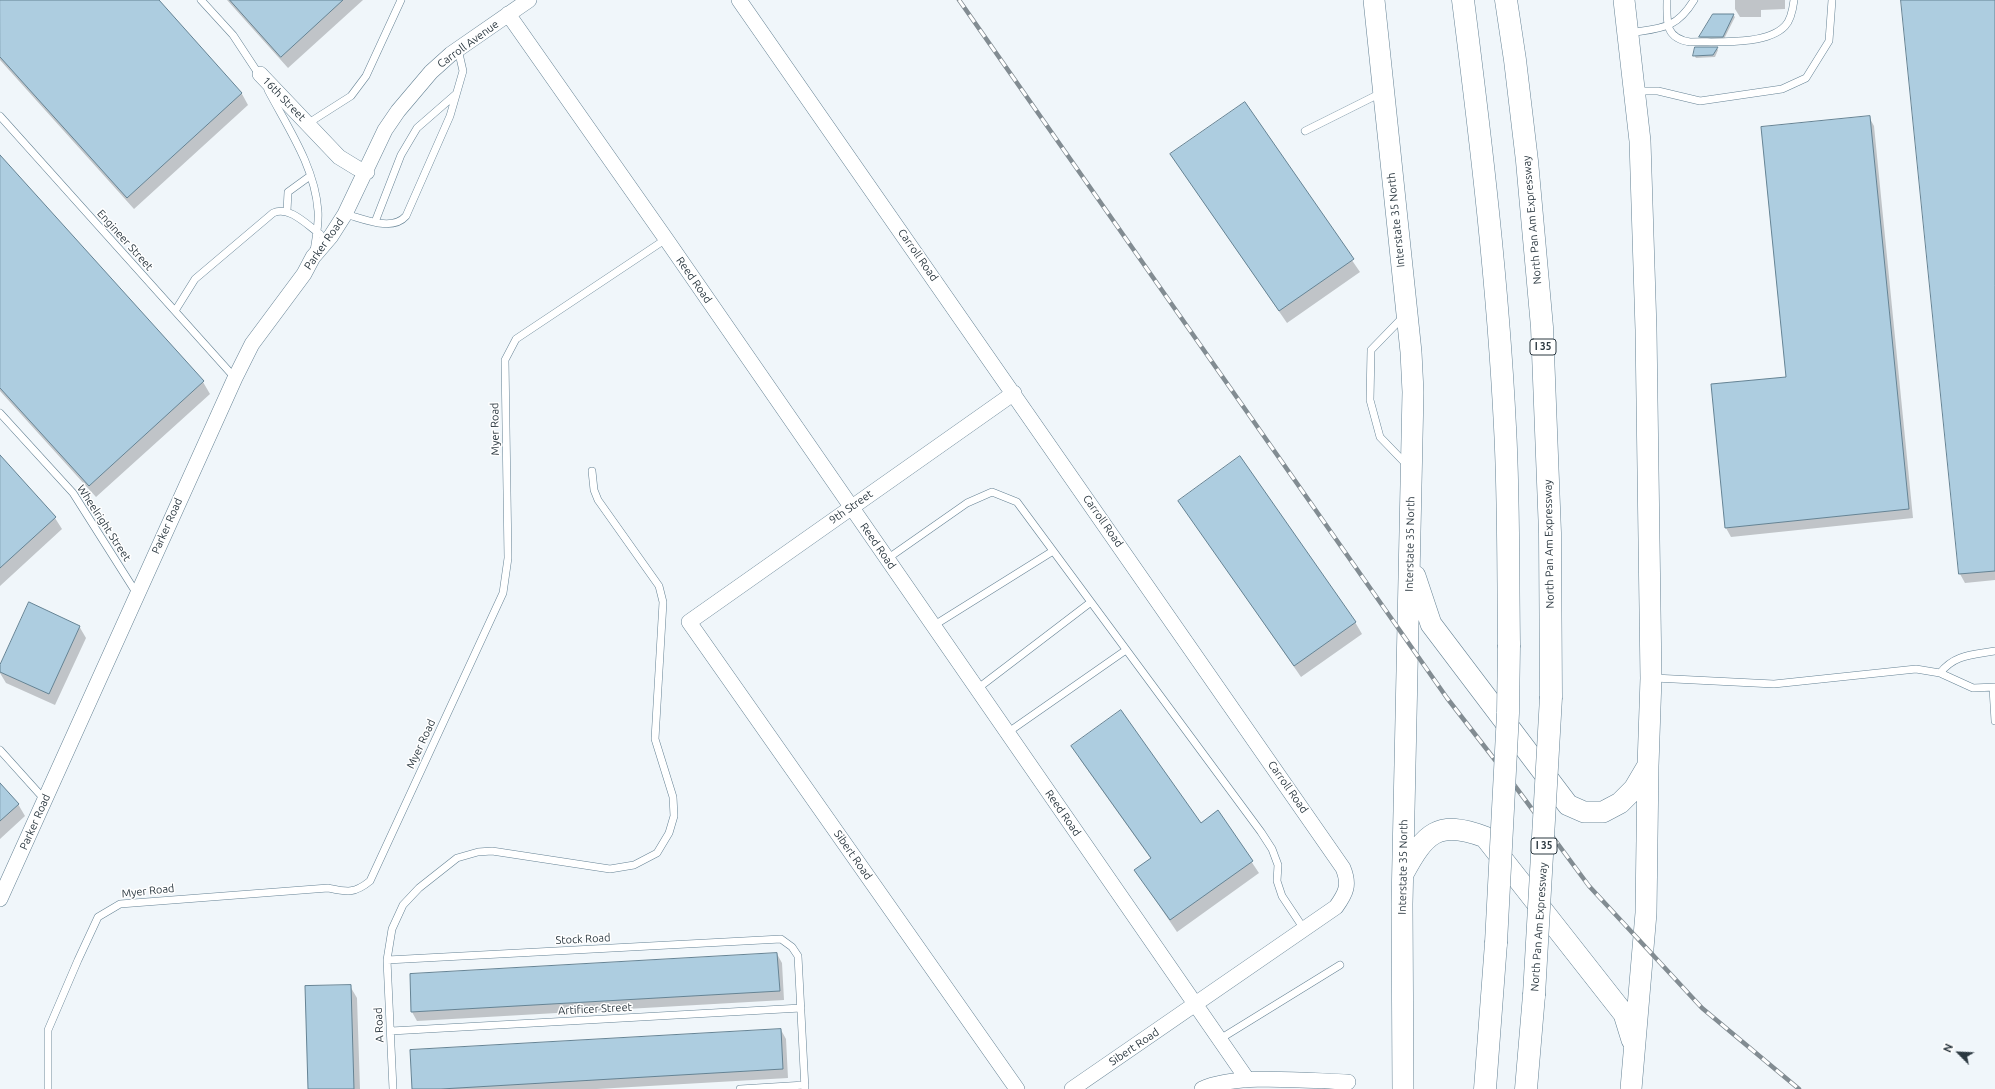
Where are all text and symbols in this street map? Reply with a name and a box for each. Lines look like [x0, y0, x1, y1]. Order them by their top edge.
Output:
street label: Carroll Avenue [435, 17, 501, 71]
street label: 16th Street [260, 74, 308, 124]
street label: North Pan Am Expressway [1520, 155, 1544, 285]
street label: Interstate 35 North [1384, 172, 1408, 268]
street label: Engineer Street [94, 207, 156, 273]
street label: Parker Road [301, 216, 347, 272]
street label: Carroll Road [895, 226, 941, 284]
street label: Reed Road [673, 254, 715, 306]
road number: I 35 [1530, 339, 1556, 355]
street label: Myer Road [488, 402, 502, 456]
street label: North Pan Am Expressway [1541, 479, 1557, 609]
street label: Wheelright Street [74, 482, 134, 564]
street label: 9th Street [827, 487, 875, 527]
street label: Carroll Road [1080, 492, 1126, 550]
street label: Parker Road [149, 496, 185, 556]
street label: Interstate 35 North [1403, 496, 1417, 592]
street label: Reed Road [857, 520, 899, 572]
street label: Myer Road [404, 717, 438, 771]
street label: Carroll Road [1265, 758, 1311, 816]
street label: Reed Road [1042, 787, 1084, 839]
street label: Parker Road [17, 792, 53, 852]
street label: Interstate 35 North [1396, 819, 1410, 915]
street label: Sibert Road [831, 828, 875, 882]
road number: I 35 [1531, 838, 1557, 854]
street label: North Pan Am Expressway [1528, 862, 1550, 992]
street label: Myer Road [121, 882, 175, 900]
street label: Stock Road [555, 931, 611, 947]
street label: Artificer Street [558, 1000, 632, 1018]
street label: A Road [371, 1007, 387, 1043]
street label: Sibert Road [1107, 1026, 1161, 1068]
north arrow [1939, 1033, 1979, 1073]
text: N [1941, 1042, 1955, 1054]

